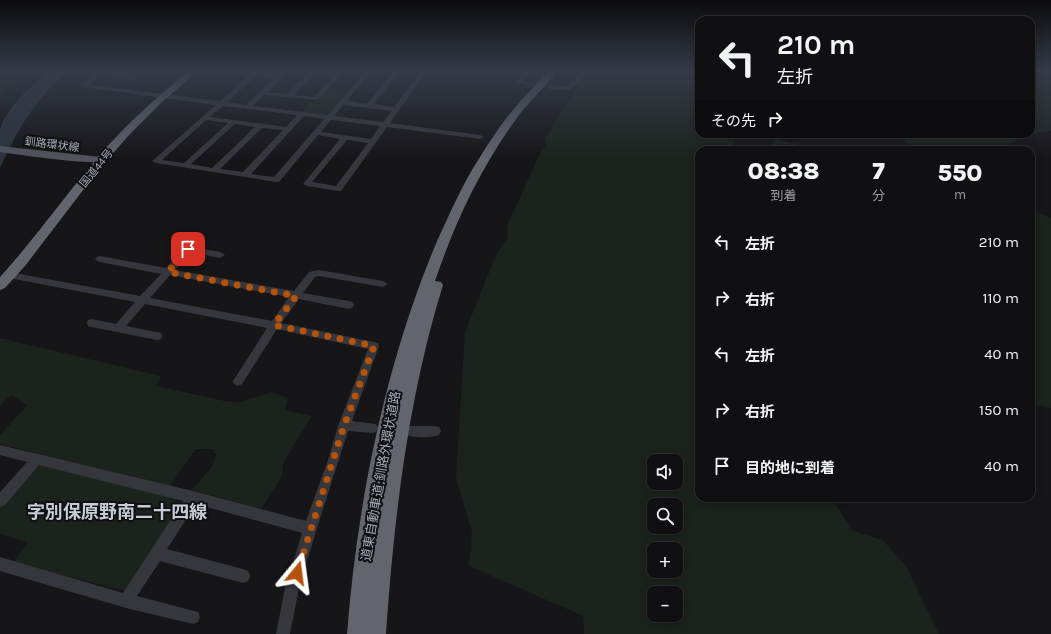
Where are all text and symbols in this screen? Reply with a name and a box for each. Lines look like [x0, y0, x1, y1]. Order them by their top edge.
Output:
text: 210 m [777, 28, 855, 61]
icon: left [711, 32, 763, 84]
text: 左折 [777, 66, 813, 88]
icon: right [764, 108, 786, 130]
text: その先 [711, 112, 756, 130]
street label: 釧路環状線 [24, 135, 80, 154]
street label: 国道44号 [77, 147, 116, 190]
text: 08:38 [748, 157, 819, 185]
text: 7 [872, 157, 885, 185]
text: 550 [938, 159, 983, 187]
text: m [954, 187, 966, 202]
text: 到着 [770, 188, 797, 203]
text: 分 [872, 188, 885, 203]
icon: left [711, 231, 733, 253]
pin [171, 232, 205, 266]
text: 210 m [979, 233, 1019, 251]
text: 左折 [745, 235, 775, 253]
icon: arrive [177, 238, 199, 260]
icon: right [711, 287, 733, 309]
text: 110 m [983, 289, 1019, 307]
text: 右折 [745, 291, 775, 309]
icon: left [711, 343, 733, 365]
text: 40 m [984, 345, 1019, 363]
text: 左折 [745, 347, 775, 365]
street label: 道東自動車道;釧路外環状道路 [358, 390, 403, 562]
icon: right [711, 399, 733, 421]
text: 150 m [979, 401, 1019, 419]
text: 右折 [745, 403, 775, 421]
map controls [647, 454, 683, 622]
button: sound [647, 454, 683, 490]
icon: arrive [711, 455, 733, 477]
text: 40 m [984, 457, 1019, 475]
text: 目的地に到着 [745, 459, 835, 477]
button: search [647, 498, 683, 534]
district label: 字別保原野南二十四線 [27, 501, 207, 523]
button: + [647, 542, 683, 578]
position arrow [276, 552, 318, 594]
button: − [647, 586, 683, 622]

